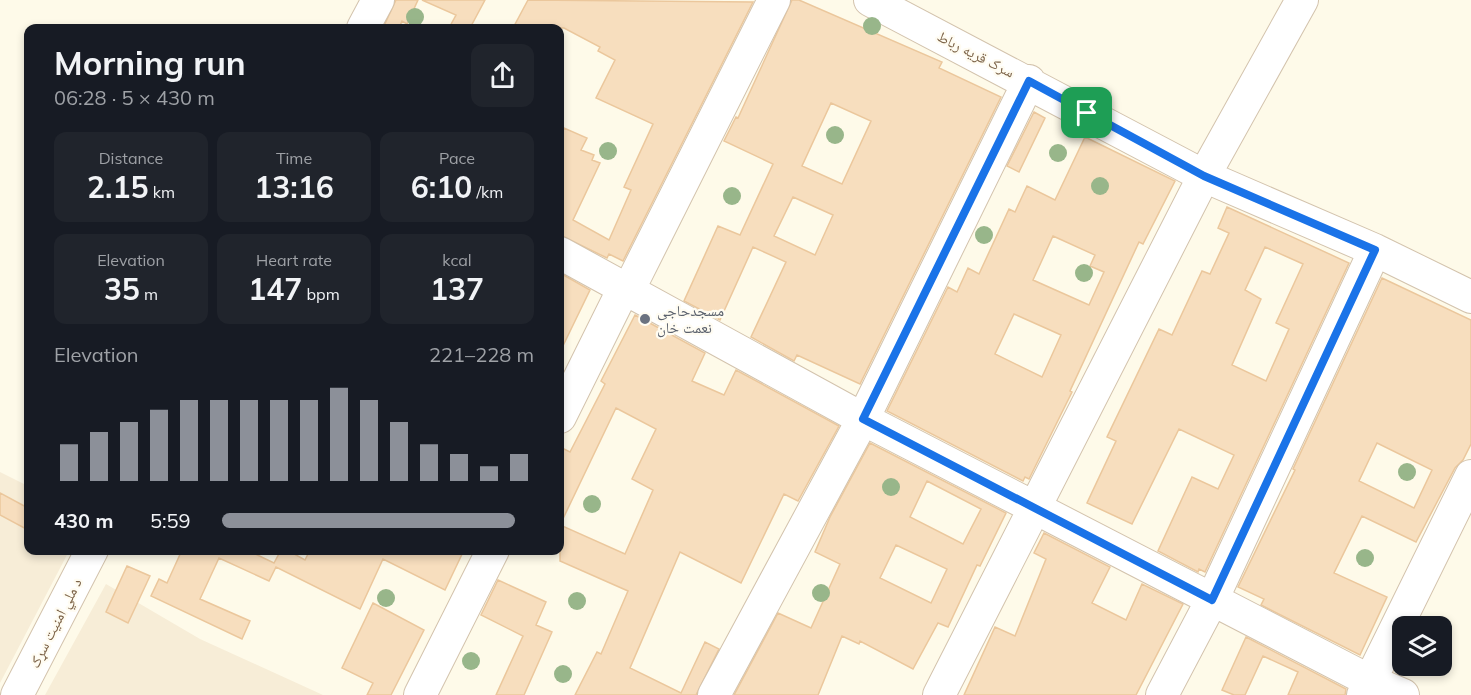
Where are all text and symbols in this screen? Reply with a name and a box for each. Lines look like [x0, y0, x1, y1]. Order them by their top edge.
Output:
street label: سرک قریه رباط [934, 26, 1018, 82]
text: Morning run [54, 42, 246, 83]
button: share [471, 44, 534, 107]
text: 06:28 · 5 × 430 m [54, 85, 215, 110]
pin [1061, 87, 1112, 138]
icon: arrive [1070, 96, 1103, 129]
text: Distance [99, 148, 163, 168]
text: Time [276, 148, 312, 168]
text: Pace [439, 148, 475, 168]
text: 2.15 [87, 168, 148, 206]
text: 13:16 [254, 168, 334, 206]
text: 6:10 [411, 168, 472, 206]
text: km [148, 182, 175, 202]
text: /km [472, 182, 503, 202]
text: Elevation [97, 250, 165, 270]
text: Heart rate [256, 250, 332, 270]
text: kcal [442, 250, 472, 270]
text: 35 [104, 270, 140, 308]
text: 147 [248, 270, 302, 308]
text: 137 [430, 270, 484, 308]
text: m [140, 284, 158, 304]
text: bpm [302, 284, 340, 304]
place label: مسجدحاجی نعمت خان [657, 301, 724, 338]
marker: مسجدحاجی نعمت خان [638, 312, 652, 326]
text: Elevation [54, 342, 139, 367]
text: 221–228 m [429, 342, 534, 367]
text: 430 m [54, 508, 113, 533]
text: 5:59 [150, 508, 191, 533]
street label: د ملي امنیت سړک [24, 575, 88, 672]
map controls [1392, 616, 1452, 676]
button: layers [1392, 616, 1452, 676]

